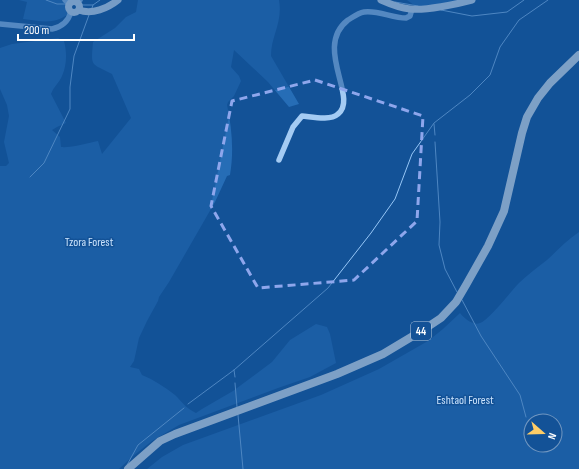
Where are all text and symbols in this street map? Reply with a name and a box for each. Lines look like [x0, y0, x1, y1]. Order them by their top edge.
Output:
scale bar [18, 16, 134, 42]
text: 200 m [24, 23, 50, 38]
park label: Tzora Forest [65, 235, 114, 250]
road number: 44 [411, 322, 431, 340]
park label: Eshtaol Forest [436, 393, 494, 408]
north arrow [523, 413, 563, 453]
text: N [545, 431, 559, 441]

